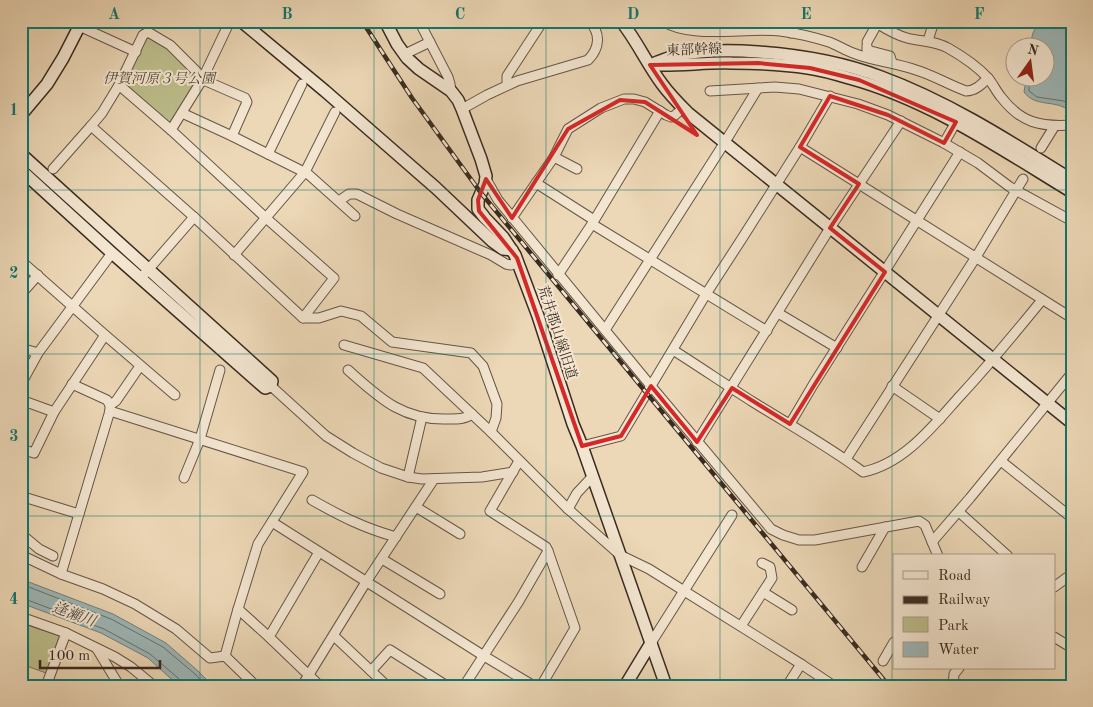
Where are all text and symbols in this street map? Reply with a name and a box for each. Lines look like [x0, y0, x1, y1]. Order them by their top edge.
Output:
text: A [108, 7, 120, 23]
text: B [281, 7, 293, 23]
text: C [455, 7, 465, 23]
text: D [627, 7, 639, 23]
text: E [800, 7, 812, 23]
text: F [974, 7, 985, 23]
north arrow [1006, 38, 1056, 88]
street label: 東部幹線 [666, 41, 722, 58]
text: N [1026, 42, 1040, 59]
park label: 伊賀河原３号公園 [103, 71, 217, 86]
text: 1 [9, 103, 19, 119]
text: 2 [9, 266, 19, 282]
street label: 荒井郡山線旧道 [535, 283, 580, 381]
text: 3 [9, 429, 19, 445]
legend [893, 554, 1056, 670]
text: Road [938, 569, 972, 584]
text: 4 [9, 592, 19, 608]
text: Railway [938, 593, 991, 608]
water label: 逢瀬川 [50, 599, 100, 631]
text: Park [938, 619, 969, 634]
scale bar [40, 637, 160, 669]
text: Water [938, 643, 979, 658]
text: 100 m [48, 649, 90, 664]

